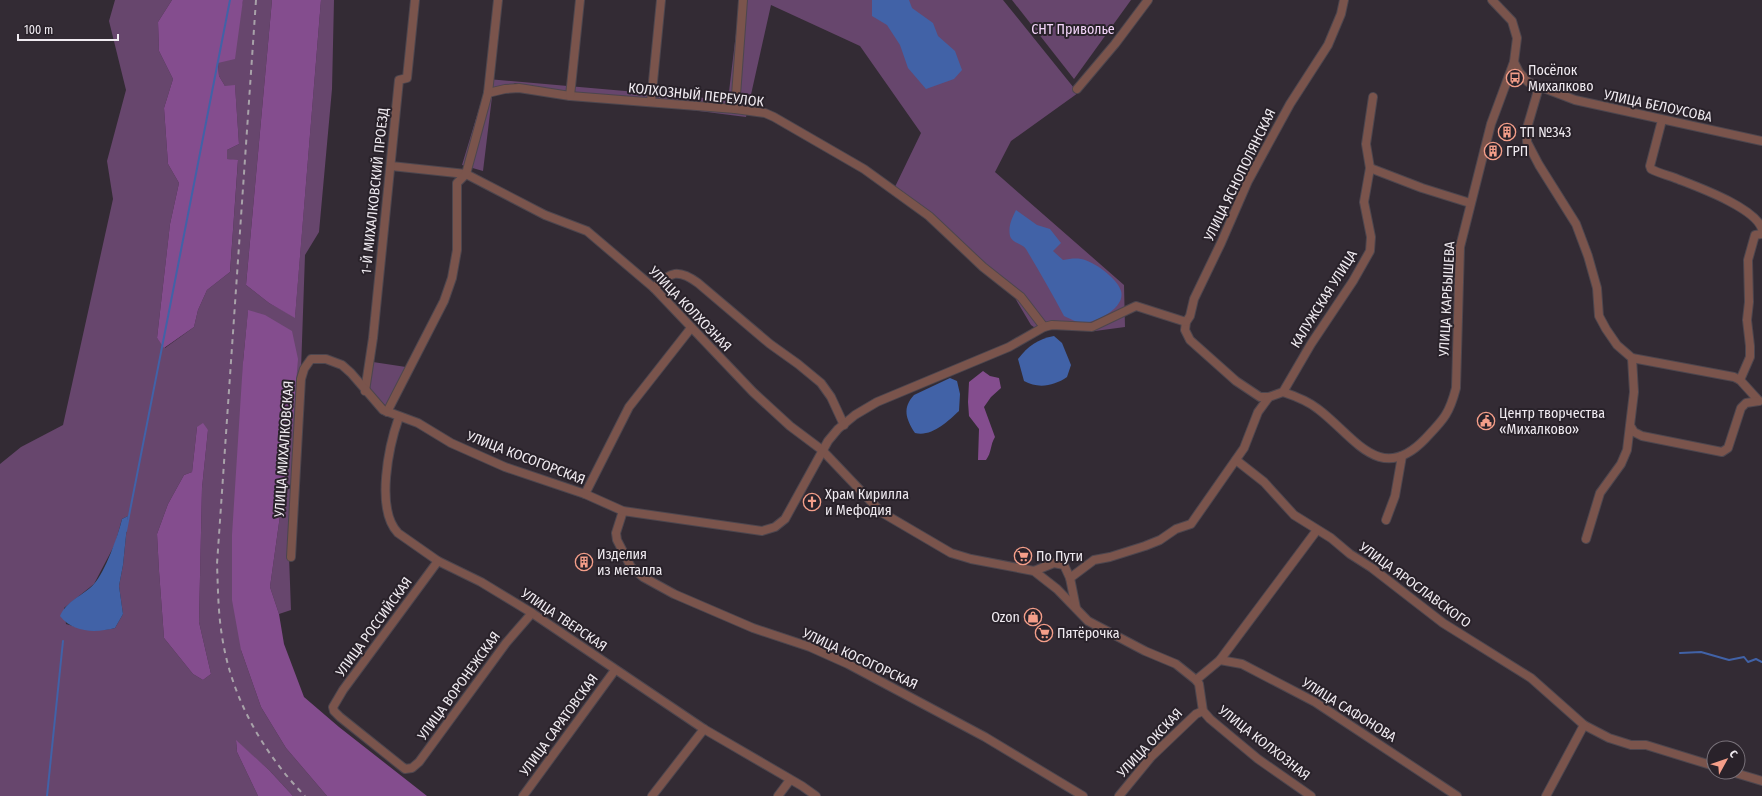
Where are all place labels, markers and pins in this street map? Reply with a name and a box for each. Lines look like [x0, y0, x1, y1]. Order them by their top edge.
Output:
place label: Посёлок Михалково [1528, 62, 1594, 95]
bus stop icon: Посёлок Михалково [1505, 68, 1525, 88]
building icon: ТП №343 [1497, 122, 1517, 142]
place label: ТП №343 [1520, 124, 1571, 141]
building icon: ГРП [1483, 141, 1503, 161]
place label: ГРП [1506, 143, 1528, 160]
place label: Центр творчества «Михалково» [1499, 405, 1605, 438]
public building icon: Центр творчества «Михалково» [1476, 411, 1496, 431]
place label: Храм Кирилла и Мефодия [825, 486, 909, 519]
church icon: Храм Кирилла и Мефодия [802, 492, 822, 512]
place label: Изделия из металла [597, 546, 663, 579]
supermarket icon: По Пути [1013, 546, 1033, 566]
place label: По Пути [1036, 548, 1083, 565]
building icon: Изделия из металла [574, 552, 594, 572]
shop icon: Ozon [1023, 607, 1043, 627]
place label: Ozon [991, 609, 1020, 626]
supermarket icon: Пятёрочка [1034, 623, 1054, 643]
place label: Пятёрочка [1057, 625, 1120, 642]

